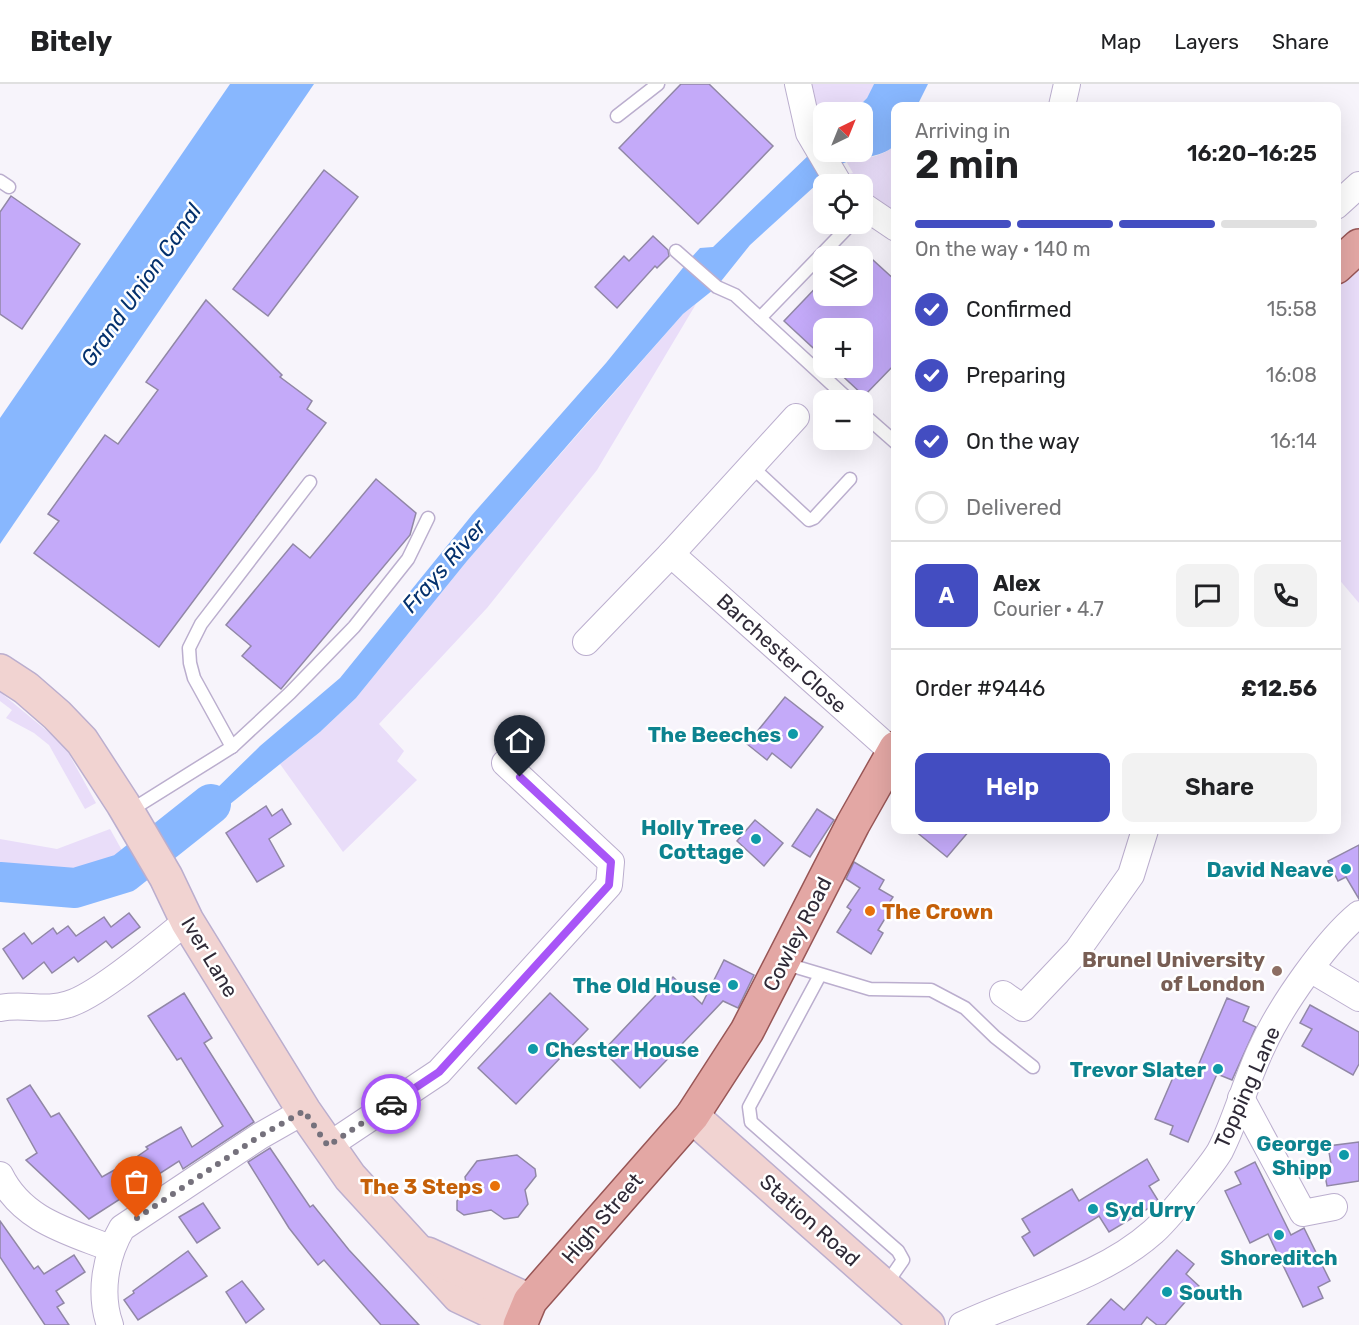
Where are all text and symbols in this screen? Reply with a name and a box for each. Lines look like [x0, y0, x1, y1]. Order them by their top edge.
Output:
text: Bitely [30, 25, 112, 58]
text: Map [1100, 29, 1141, 54]
text: Layers [1174, 29, 1239, 54]
text: Share [1272, 29, 1329, 54]
north arrow [813, 102, 873, 162]
map controls [813, 102, 873, 450]
text: Arriving in [915, 119, 1010, 143]
text: 16:20–16:25 [1187, 140, 1317, 167]
text: 2 min [915, 142, 1019, 188]
button: locate [813, 174, 873, 234]
water label: Grand Union Canal [75, 198, 208, 372]
text: On the way · 140 m [915, 237, 1091, 261]
button: layers [813, 246, 873, 306]
icon: check [915, 293, 948, 326]
text: Confirmed [966, 296, 1072, 323]
text: 15:58 [1267, 297, 1317, 321]
button: + [813, 318, 873, 378]
icon: check [915, 359, 948, 392]
text: Preparing [966, 362, 1066, 389]
text: 16:08 [1266, 363, 1317, 387]
button: − [813, 390, 873, 450]
icon: check [915, 425, 948, 458]
text: On the way [966, 428, 1080, 455]
text: 16:14 [1270, 429, 1317, 453]
text: Delivered [966, 494, 1062, 521]
water label: Frays River [396, 513, 493, 618]
button: chat [1176, 564, 1239, 627]
button: phone [1254, 564, 1317, 627]
text: Alex [993, 570, 1041, 597]
text: A [939, 582, 954, 609]
street label: Barchester Close [712, 588, 852, 718]
text: Courier · 4.7 [993, 597, 1104, 621]
text: Order #9446 [915, 675, 1045, 702]
text: £12.56 [1241, 675, 1317, 702]
pin [494, 715, 545, 777]
place label: The Beeches [648, 722, 781, 747]
icon: home [503, 724, 536, 757]
marker: The Beeches [786, 727, 800, 741]
button: Help [915, 753, 1110, 822]
button: Share [1122, 753, 1317, 822]
place label: Holly Tree Cottage [641, 815, 744, 864]
marker: Holly Tree Cottage [749, 832, 763, 846]
place label: David Neave [1206, 857, 1334, 882]
marker: David Neave [1339, 862, 1353, 876]
street label: Cowley Road [757, 873, 837, 995]
place label: The Crown [882, 899, 993, 924]
marker: The Crown [863, 904, 877, 918]
street label: Iver Lane [176, 912, 244, 1002]
place label: Brunel University of London [1082, 947, 1265, 996]
marker: Brunel University of London [1270, 964, 1284, 978]
place label: The Old House [573, 973, 721, 998]
marker: The Old House [726, 978, 740, 992]
street label: Topping Lane [1209, 1022, 1285, 1152]
place label: Chester House [545, 1037, 699, 1062]
marker: Chester House [526, 1042, 540, 1056]
place label: Trevor Slater [1070, 1057, 1206, 1082]
marker: Trevor Slater [1211, 1062, 1225, 1076]
courier [361, 1074, 421, 1134]
icon: car [375, 1088, 408, 1121]
place label: George Shipp [1256, 1131, 1332, 1180]
marker: George Shipp [1337, 1148, 1351, 1162]
pin [111, 1156, 162, 1218]
icon: bag [120, 1165, 153, 1198]
street label: High Street [556, 1168, 648, 1268]
street label: Station Road [755, 1169, 865, 1271]
place label: The 3 Steps [360, 1174, 483, 1199]
marker: The 3 Steps [488, 1179, 502, 1193]
place label: Syd Urry [1105, 1197, 1196, 1222]
marker: Syd Urry [1086, 1202, 1100, 1216]
marker: Shoreditch [1272, 1228, 1286, 1242]
place label: Shoreditch [1220, 1245, 1338, 1270]
place label: South [1179, 1280, 1243, 1305]
marker: South [1160, 1285, 1174, 1299]

